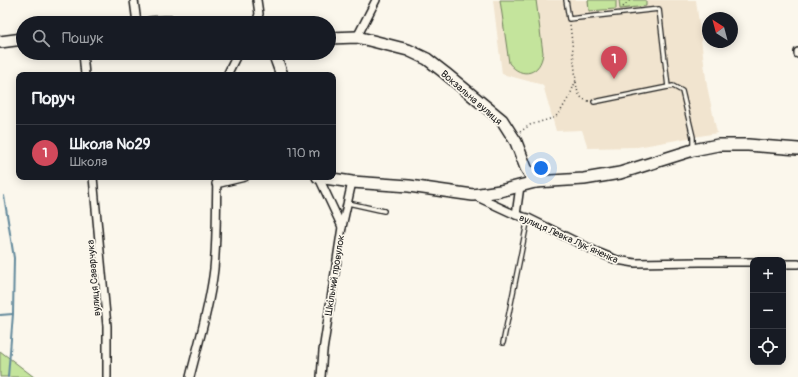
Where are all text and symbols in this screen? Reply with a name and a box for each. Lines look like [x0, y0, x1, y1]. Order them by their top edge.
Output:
north arrow [702, 12, 738, 48]
search box [16, 16, 336, 60]
icon: search [30, 27, 52, 49]
text: Пошук [62, 29, 104, 48]
pin: 1 [601, 46, 627, 79]
street label: Вокзальна вулиця [438, 68, 505, 128]
text: Поруч [32, 88, 75, 109]
text: Школа №29 [70, 135, 151, 154]
text: 1 [42, 145, 48, 161]
text: 110 m [287, 145, 320, 161]
text: Школа [70, 154, 107, 170]
your location [531, 158, 551, 178]
street label: вулиця Левка Лукʼяненка [517, 212, 620, 266]
street label: Шкільний провулок [323, 234, 347, 316]
street label: вулиця Саварчука [85, 239, 103, 316]
map controls [750, 257, 786, 365]
button: + [750, 257, 786, 293]
button: − [750, 293, 786, 329]
button: locate [750, 329, 786, 365]

